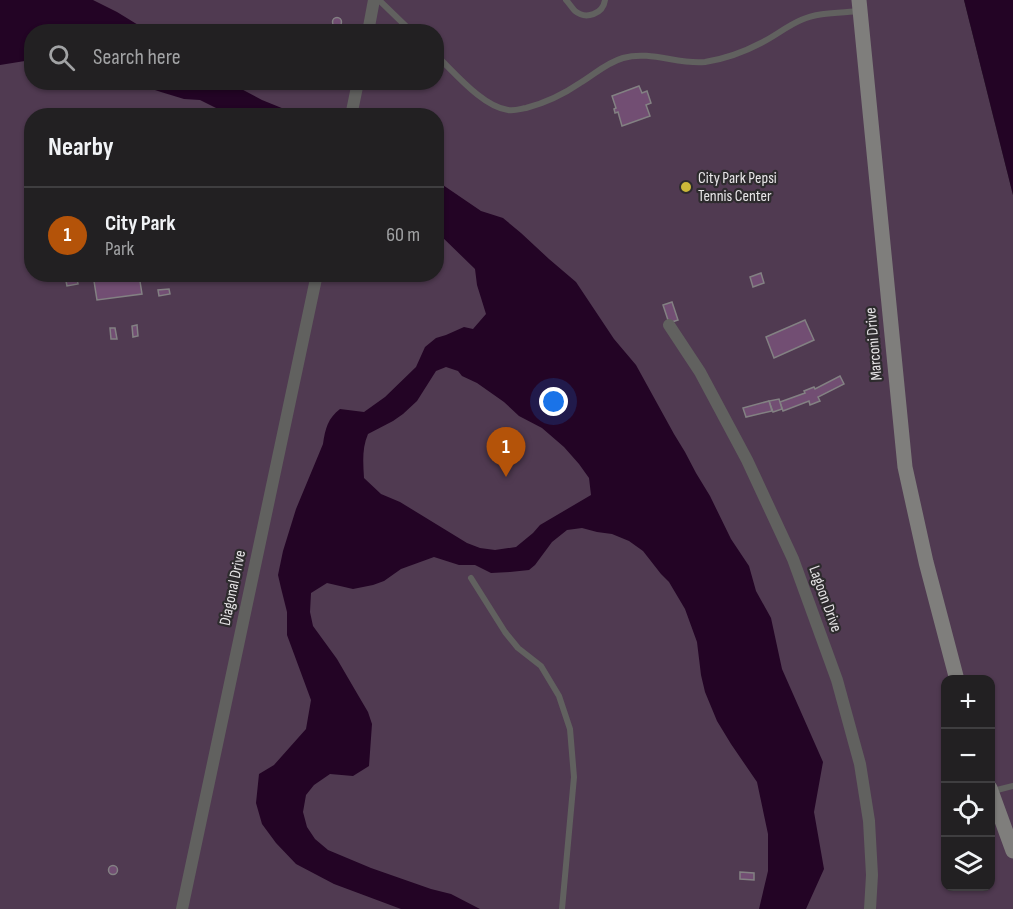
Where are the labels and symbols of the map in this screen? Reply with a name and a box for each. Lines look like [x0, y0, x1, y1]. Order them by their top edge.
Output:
place label: City Park Pepsi Tennis Center [698, 169, 777, 206]
marker: City Park Pepsi Tennis Center [679, 180, 693, 194]
street label: Marconi Drive [861, 307, 887, 381]
your location [539, 387, 568, 416]
pin: 1 [486, 428, 526, 477]
street label: Diagonal Drive [216, 549, 250, 627]
street label: Lagoon Drive [804, 563, 846, 635]

